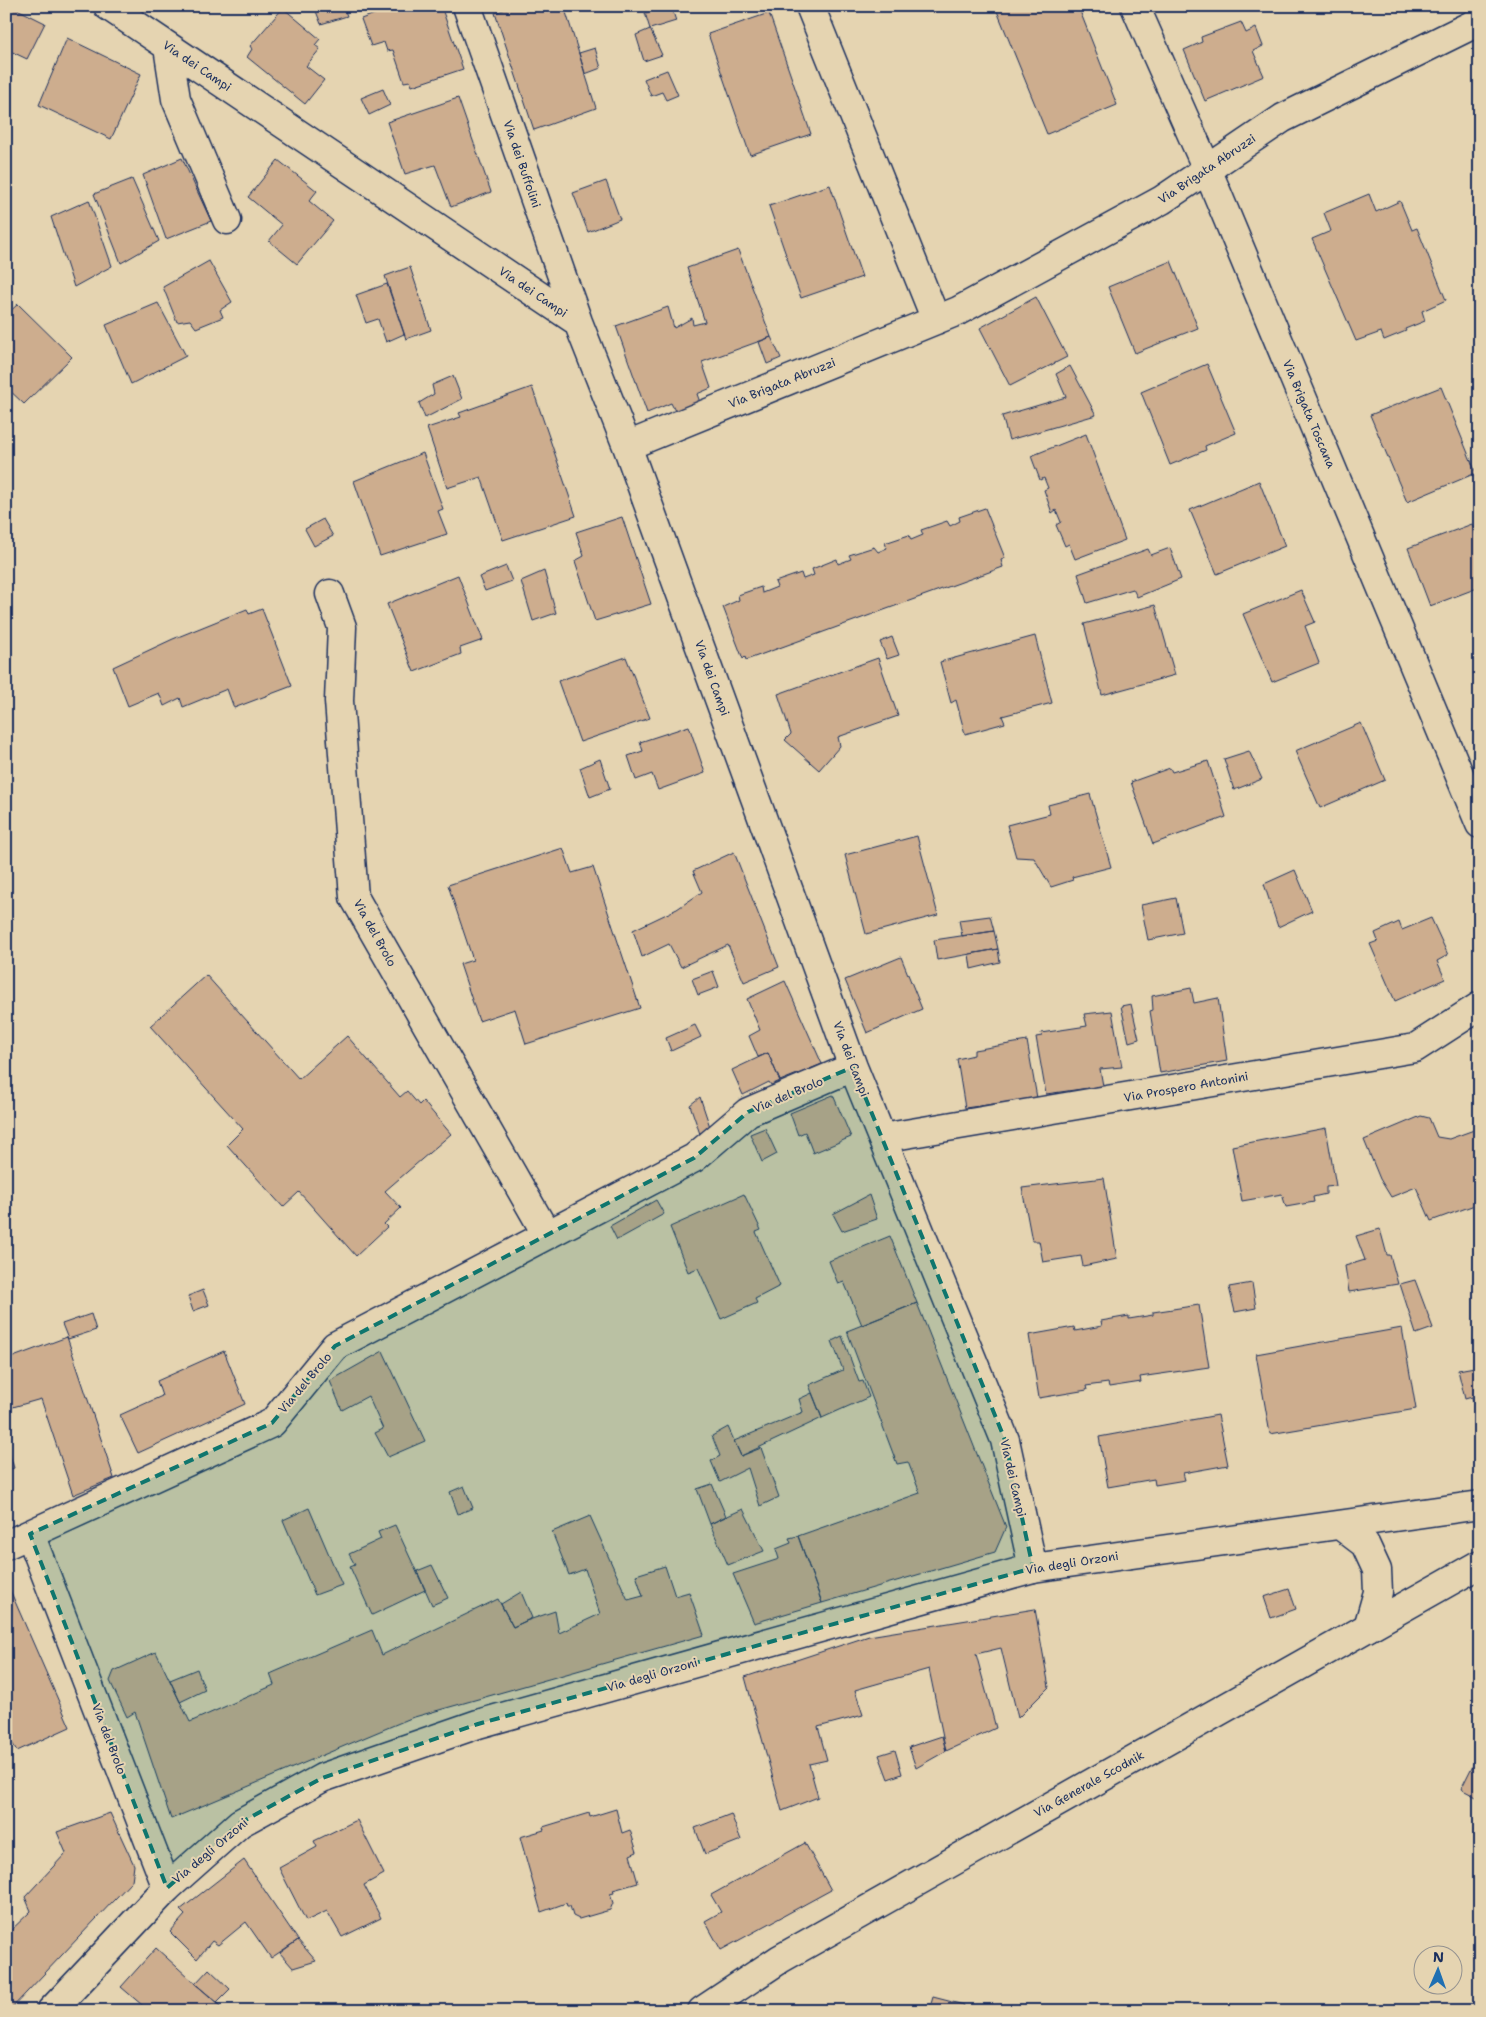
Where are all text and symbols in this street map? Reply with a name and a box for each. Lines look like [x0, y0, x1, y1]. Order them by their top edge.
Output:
street label: Via dei Campi [160, 37, 234, 95]
street label: Via dei Buffolini [500, 118, 544, 210]
street label: Via Brigata Abruzzi [1155, 130, 1259, 208]
street label: Via dei Campi [496, 263, 570, 321]
street label: Via Brigata Abruzzi [726, 354, 838, 412]
street label: Via Brigata Toscana [1279, 357, 1339, 471]
street label: Via dei Campi [691, 638, 733, 718]
street label: Via del Brolo [350, 896, 400, 970]
street label: Via dei Campi [829, 1019, 873, 1099]
street label: Via Prospero Antonini [1122, 1068, 1250, 1106]
street label: Via del Brolo [750, 1073, 826, 1117]
street label: Via del Brolo [275, 1349, 335, 1417]
street label: Via dei Campi [996, 1437, 1030, 1519]
street label: Via degli Orzoni [1024, 1548, 1120, 1578]
street label: Via degli Orzoni [605, 1654, 699, 1696]
street label: Via del Brolo [88, 1701, 130, 1777]
street label: Via Generale Scodnik [1031, 1747, 1147, 1821]
street label: Via degli Orzoni [169, 1815, 251, 1887]
north arrow [1414, 1944, 1464, 1994]
text: N [1433, 1948, 1444, 1966]

